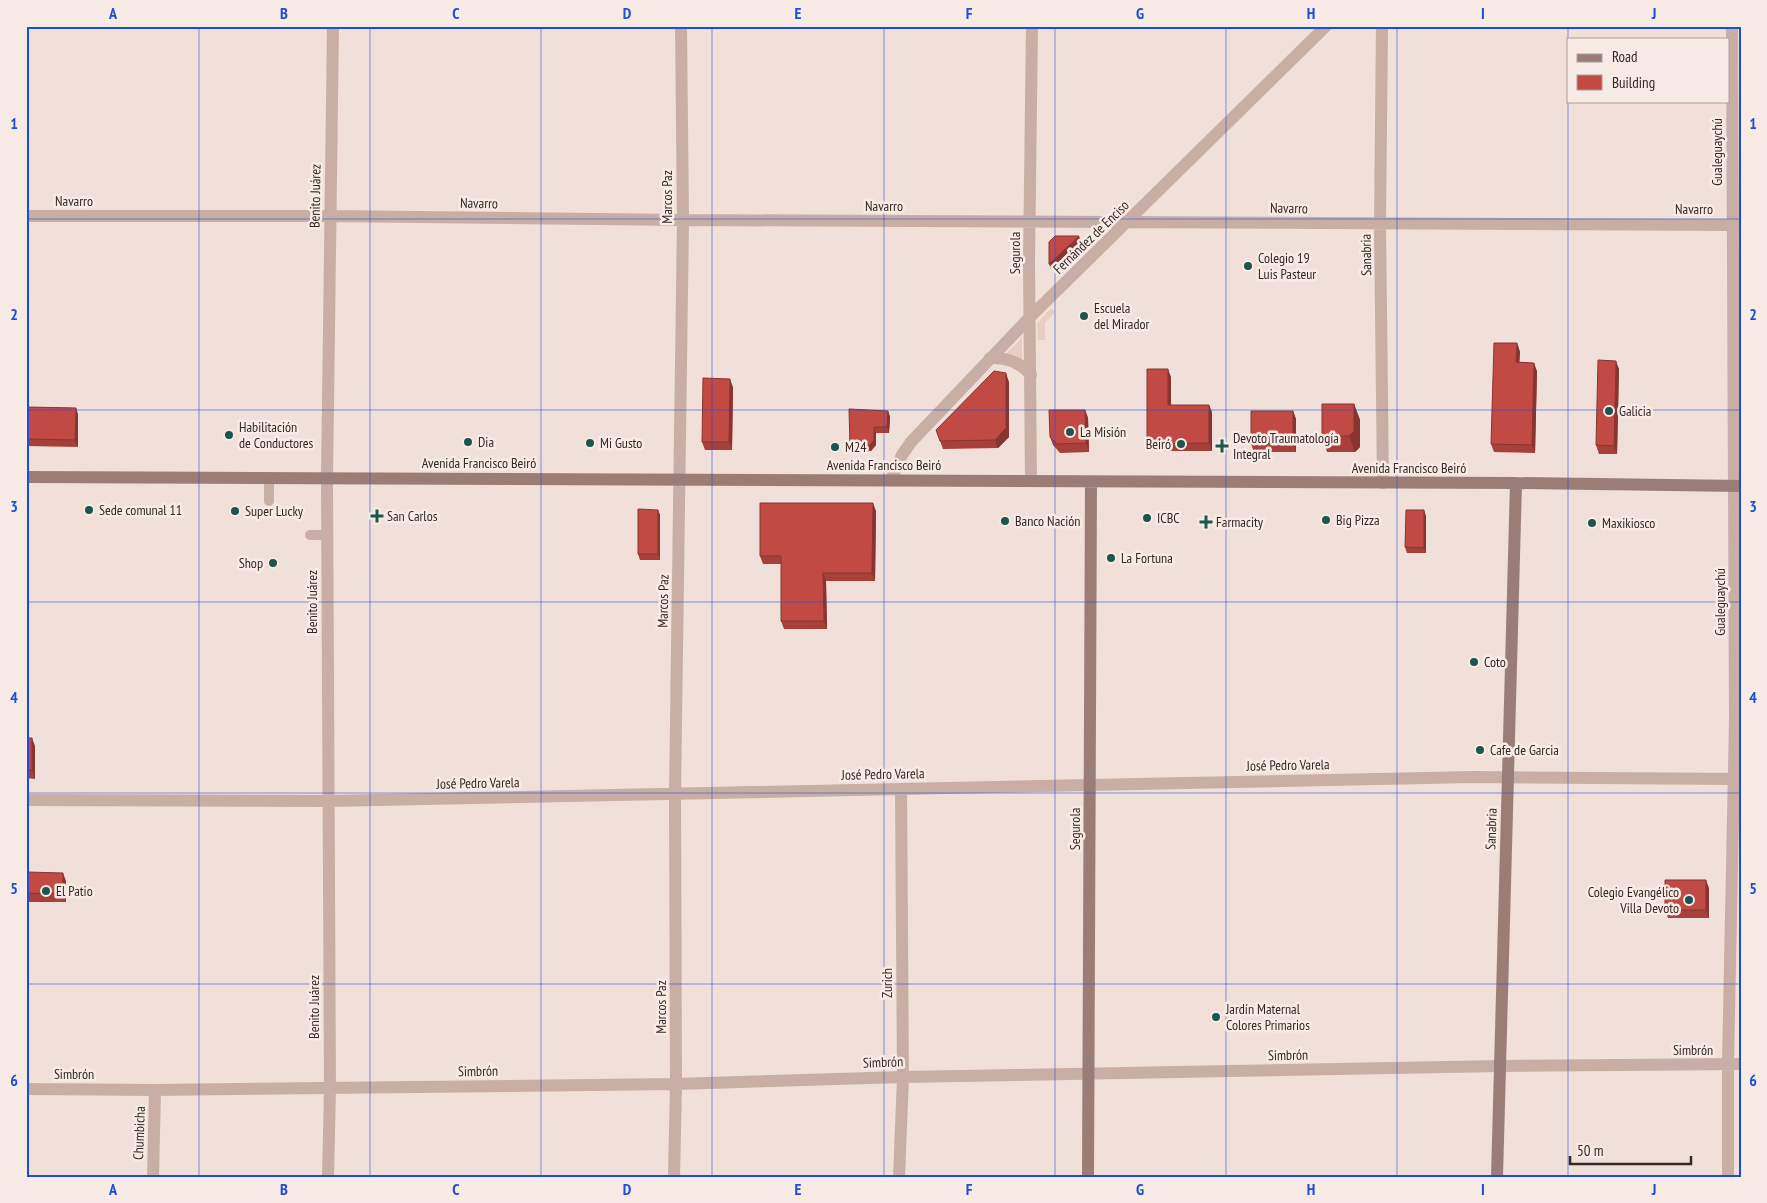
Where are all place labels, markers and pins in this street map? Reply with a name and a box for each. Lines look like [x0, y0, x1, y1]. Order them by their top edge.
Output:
place label: Colegio 19 Luis Pasteur [1258, 249, 1316, 283]
marker: Colegio 19 Luis Pasteur [1242, 260, 1254, 272]
place label: Escuela del Mirador [1094, 299, 1150, 333]
marker: Escuela del Mirador [1078, 310, 1090, 322]
place label: Galicia [1619, 402, 1651, 420]
marker: Galicia [1603, 405, 1615, 417]
place label: Habilitación de Conductores [239, 418, 314, 452]
place label: La Misión [1080, 423, 1126, 441]
marker: La Misión [1064, 426, 1076, 438]
marker: Habilitación de Conductores [223, 429, 235, 441]
place label: Devoto Traumatología Integral [1233, 429, 1339, 463]
place label: Dia [478, 433, 494, 451]
place label: Mi Gusto [600, 434, 642, 452]
place label: Beiró [1146, 435, 1171, 453]
marker: Dia [462, 436, 474, 448]
marker: Mi Gusto [584, 437, 596, 449]
place label: M24 [845, 438, 867, 456]
marker: Beiró [1175, 438, 1187, 450]
marker: Devoto Traumatología Integral [1215, 439, 1229, 453]
marker: M24 [829, 441, 841, 453]
place label: Sede comunal 11 [99, 501, 182, 519]
place label: Super Lucky [245, 502, 304, 520]
marker: Sede comunal 11 [83, 504, 95, 516]
marker: Super Lucky [229, 505, 241, 517]
place label: San Carlos [387, 507, 438, 525]
place label: ICBC [1157, 509, 1180, 527]
marker: San Carlos [371, 510, 383, 522]
place label: Big Pizza [1336, 511, 1380, 529]
place label: Banco Nación [1015, 512, 1080, 530]
marker: ICBC [1141, 512, 1153, 524]
place label: Farmacity [1216, 513, 1264, 531]
marker: Big Pizza [1320, 514, 1332, 526]
place label: Maxikiosco [1602, 514, 1655, 532]
marker: Banco Nación [999, 515, 1011, 527]
marker: Farmacity [1200, 516, 1212, 528]
marker: Maxikiosco [1586, 517, 1598, 529]
place label: La Fortuna [1121, 549, 1173, 567]
marker: La Fortuna [1105, 552, 1117, 564]
place label: Shop [239, 554, 263, 572]
marker: Shop [267, 557, 279, 569]
place label: Coto [1484, 653, 1506, 671]
marker: Coto [1468, 656, 1480, 668]
place label: Cafe de Garcia [1490, 741, 1559, 759]
marker: Cafe de Garcia [1474, 744, 1486, 756]
place label: El Patio [56, 882, 93, 900]
place label: Colegio Evangélico Villa Devoto [1588, 883, 1679, 917]
marker: El Patio [40, 885, 52, 897]
marker: Colegio Evangélico Villa Devoto [1683, 894, 1695, 906]
place label: Jardín Maternal Colores Primarios [1225, 1000, 1310, 1034]
marker: Jardín Maternal Colores Primarios [1210, 1011, 1222, 1023]

